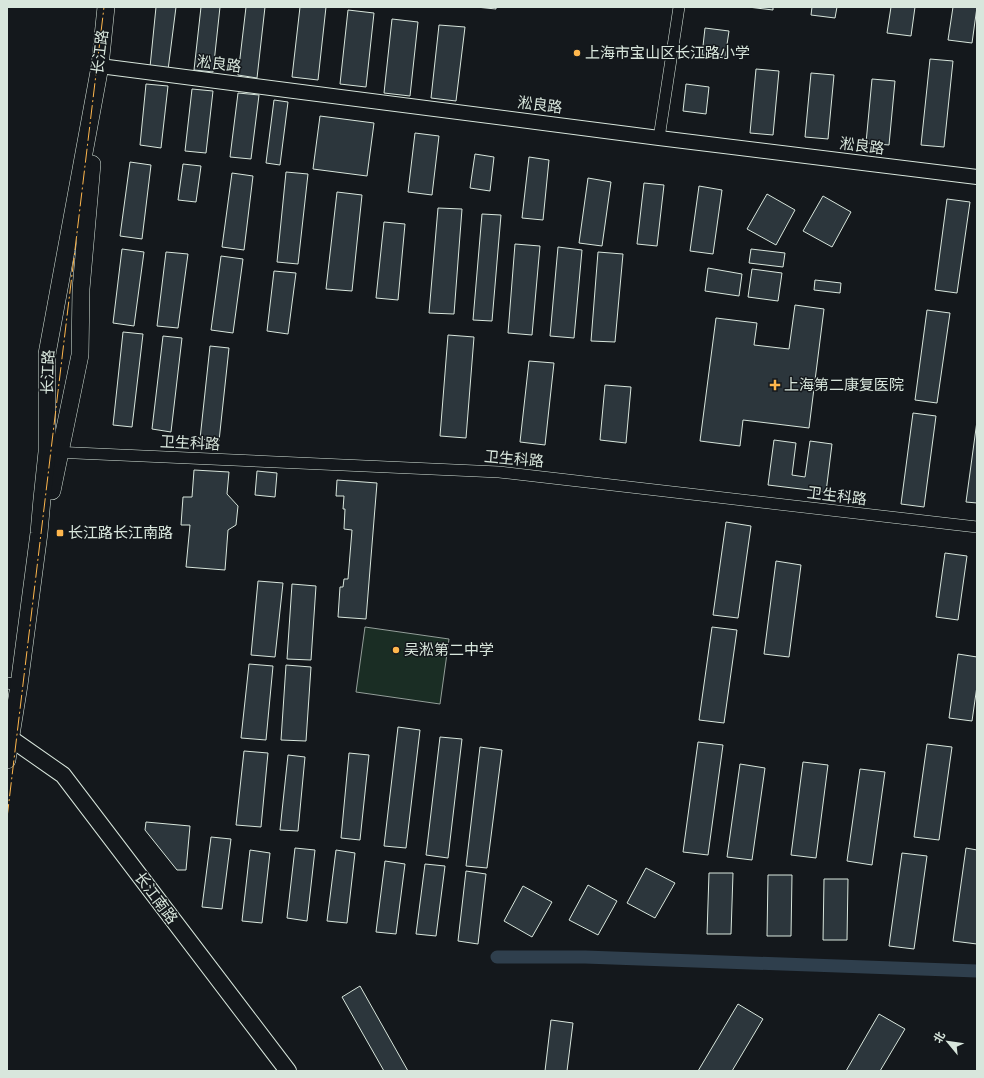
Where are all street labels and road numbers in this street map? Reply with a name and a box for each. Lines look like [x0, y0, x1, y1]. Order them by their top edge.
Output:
street label: 长江路 [89, 29, 111, 75]
street label: 淞良路 [196, 53, 242, 75]
street label: 淞良路 [517, 94, 563, 116]
street label: 淞良路 [839, 135, 885, 157]
street label: 长江路 [39, 349, 57, 395]
street label: 卫生科路 [160, 433, 220, 453]
street label: 卫生科路 [483, 448, 545, 470]
street label: 卫生科路 [806, 484, 868, 508]
street label: 长江南路 [132, 869, 180, 927]

